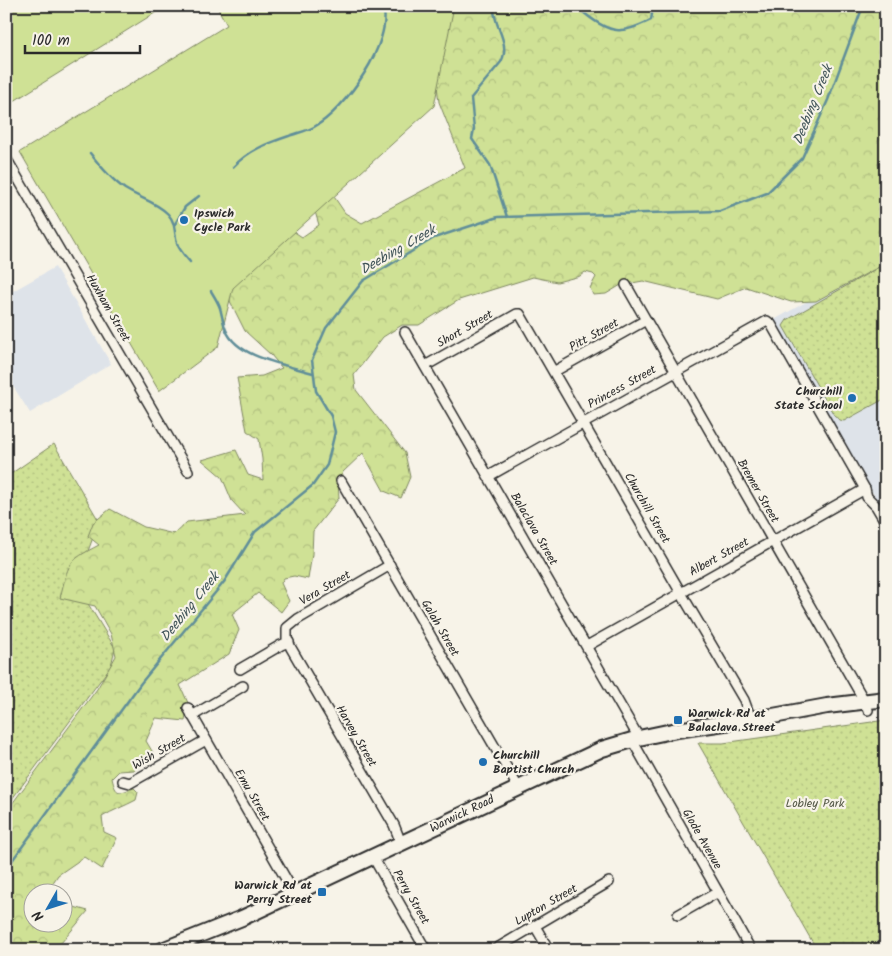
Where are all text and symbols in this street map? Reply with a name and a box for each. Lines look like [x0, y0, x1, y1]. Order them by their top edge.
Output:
scale bar [25, 22, 140, 54]
text: 100 m [32, 29, 70, 53]
water label: Deebing Creek [787, 60, 840, 148]
place label: Ipswich Cycle Park [194, 204, 251, 237]
marker: Ipswich Cycle Park [178, 214, 190, 226]
water label: Deebing Creek [356, 218, 442, 281]
street label: Huxham Street [81, 270, 135, 346]
street label: Short Street [433, 305, 497, 353]
street label: Pitt Street [566, 313, 622, 356]
street label: Princess Street [584, 360, 660, 414]
place label: Churchill State School [775, 382, 843, 415]
marker: Churchill State School [846, 392, 858, 404]
street label: Bremer Street [732, 455, 784, 527]
street label: Churchill Street [619, 469, 675, 547]
street label: Balaclava Street [505, 489, 563, 569]
street label: Albert Street [686, 533, 753, 581]
water label: Deebing Creek [155, 565, 227, 647]
street label: Vera Street [296, 565, 355, 610]
street label: Galah Street [416, 596, 464, 660]
street label: Harvey Street [331, 701, 382, 771]
place label: Warwick Rd at Balaclava Street [688, 704, 776, 737]
marker: Warwick Rd at Balaclava Street [672, 714, 684, 726]
street label: Wish Street [129, 729, 190, 775]
place label: Churchill Baptist Church [493, 746, 574, 779]
marker: Churchill Baptist Church [477, 756, 489, 768]
street label: Emu Street [229, 765, 275, 825]
street label: Warwick Road [426, 790, 498, 838]
park label: Lobley Park [786, 794, 845, 813]
street label: Glode Avenue [677, 805, 727, 873]
street label: Perry Street [388, 866, 435, 928]
place label: Warwick Rd at Perry Street [234, 876, 313, 909]
street label: Lupton Street [511, 879, 581, 931]
north arrow [22, 884, 72, 934]
marker: Warwick Rd at Perry Street [316, 886, 328, 898]
text: N [27, 905, 50, 926]

